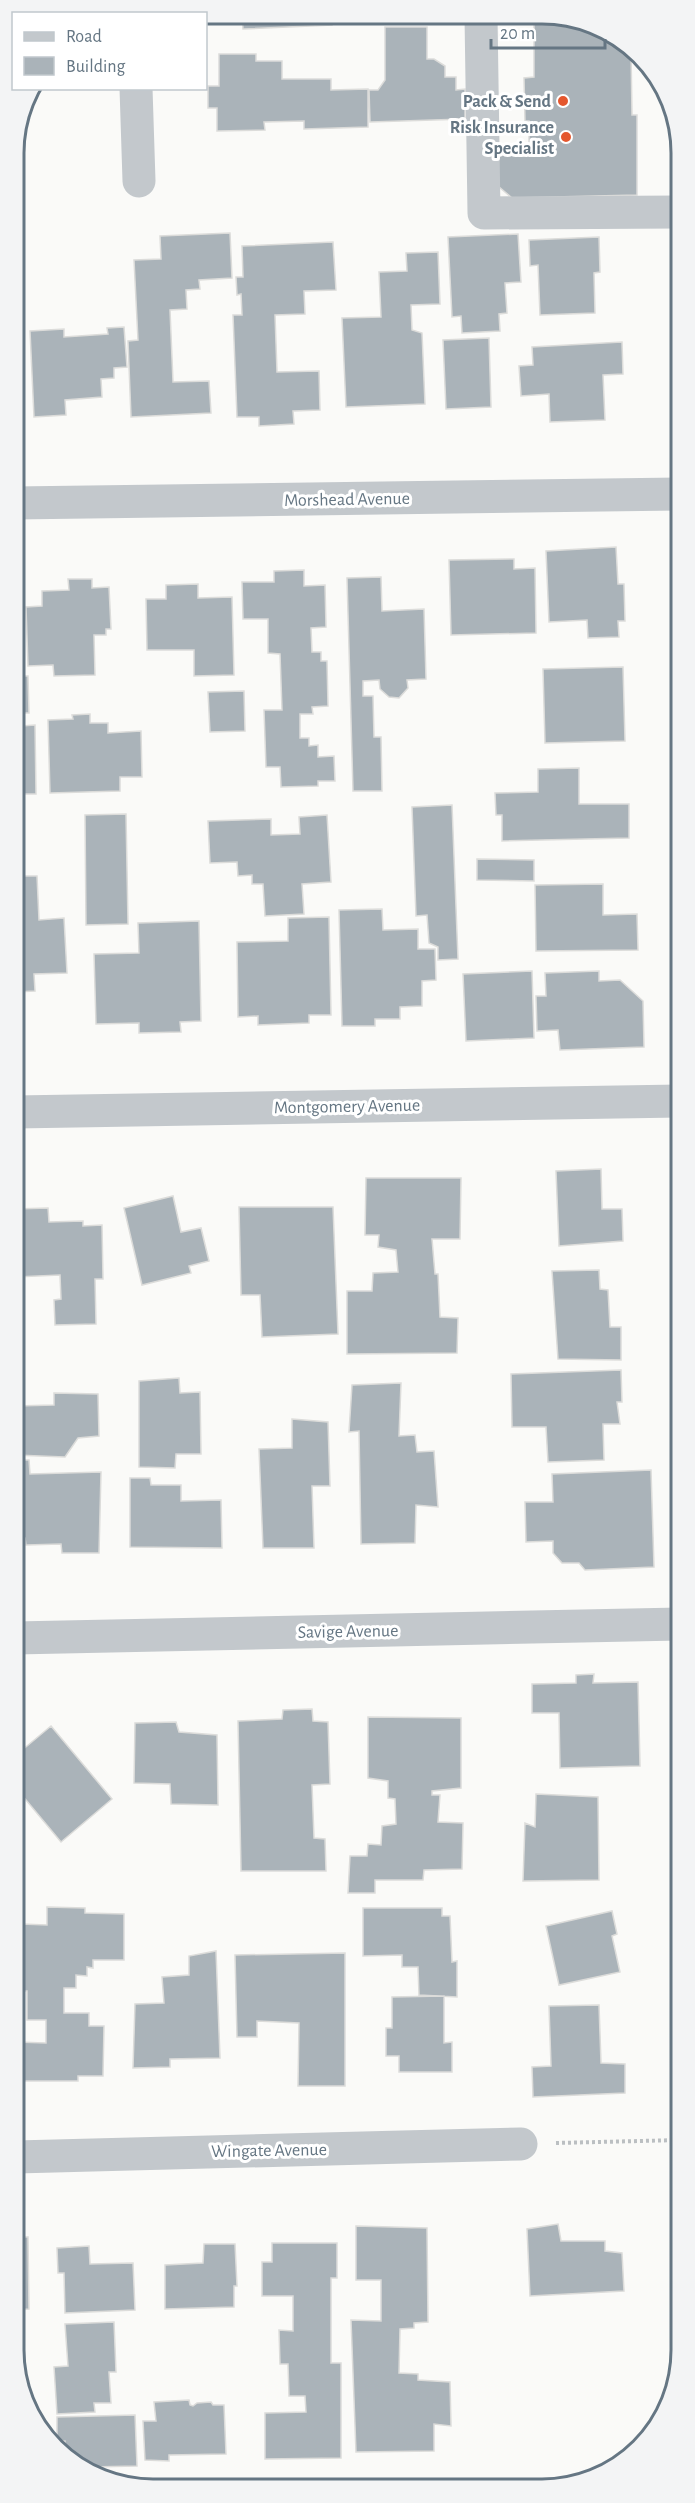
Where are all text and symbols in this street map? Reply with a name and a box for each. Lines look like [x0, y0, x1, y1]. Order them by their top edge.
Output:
legend [12, 12, 207, 90]
scale bar [491, 12, 605, 50]
text: 20 m [500, 25, 535, 43]
text: Road [66, 28, 102, 46]
text: Building [66, 58, 126, 76]
place label: Pack & Send [463, 93, 552, 111]
marker: Pack & Send [556, 94, 570, 108]
place label: Risk Insurance Specialist [450, 119, 554, 158]
marker: Risk Insurance Specialist [559, 130, 573, 144]
street label: Morshead Avenue [284, 490, 410, 510]
street label: Montgomery Avenue [274, 1097, 420, 1117]
street label: Savige Avenue [298, 1622, 399, 1642]
street label: Wingate Avenue [211, 2141, 327, 2161]

